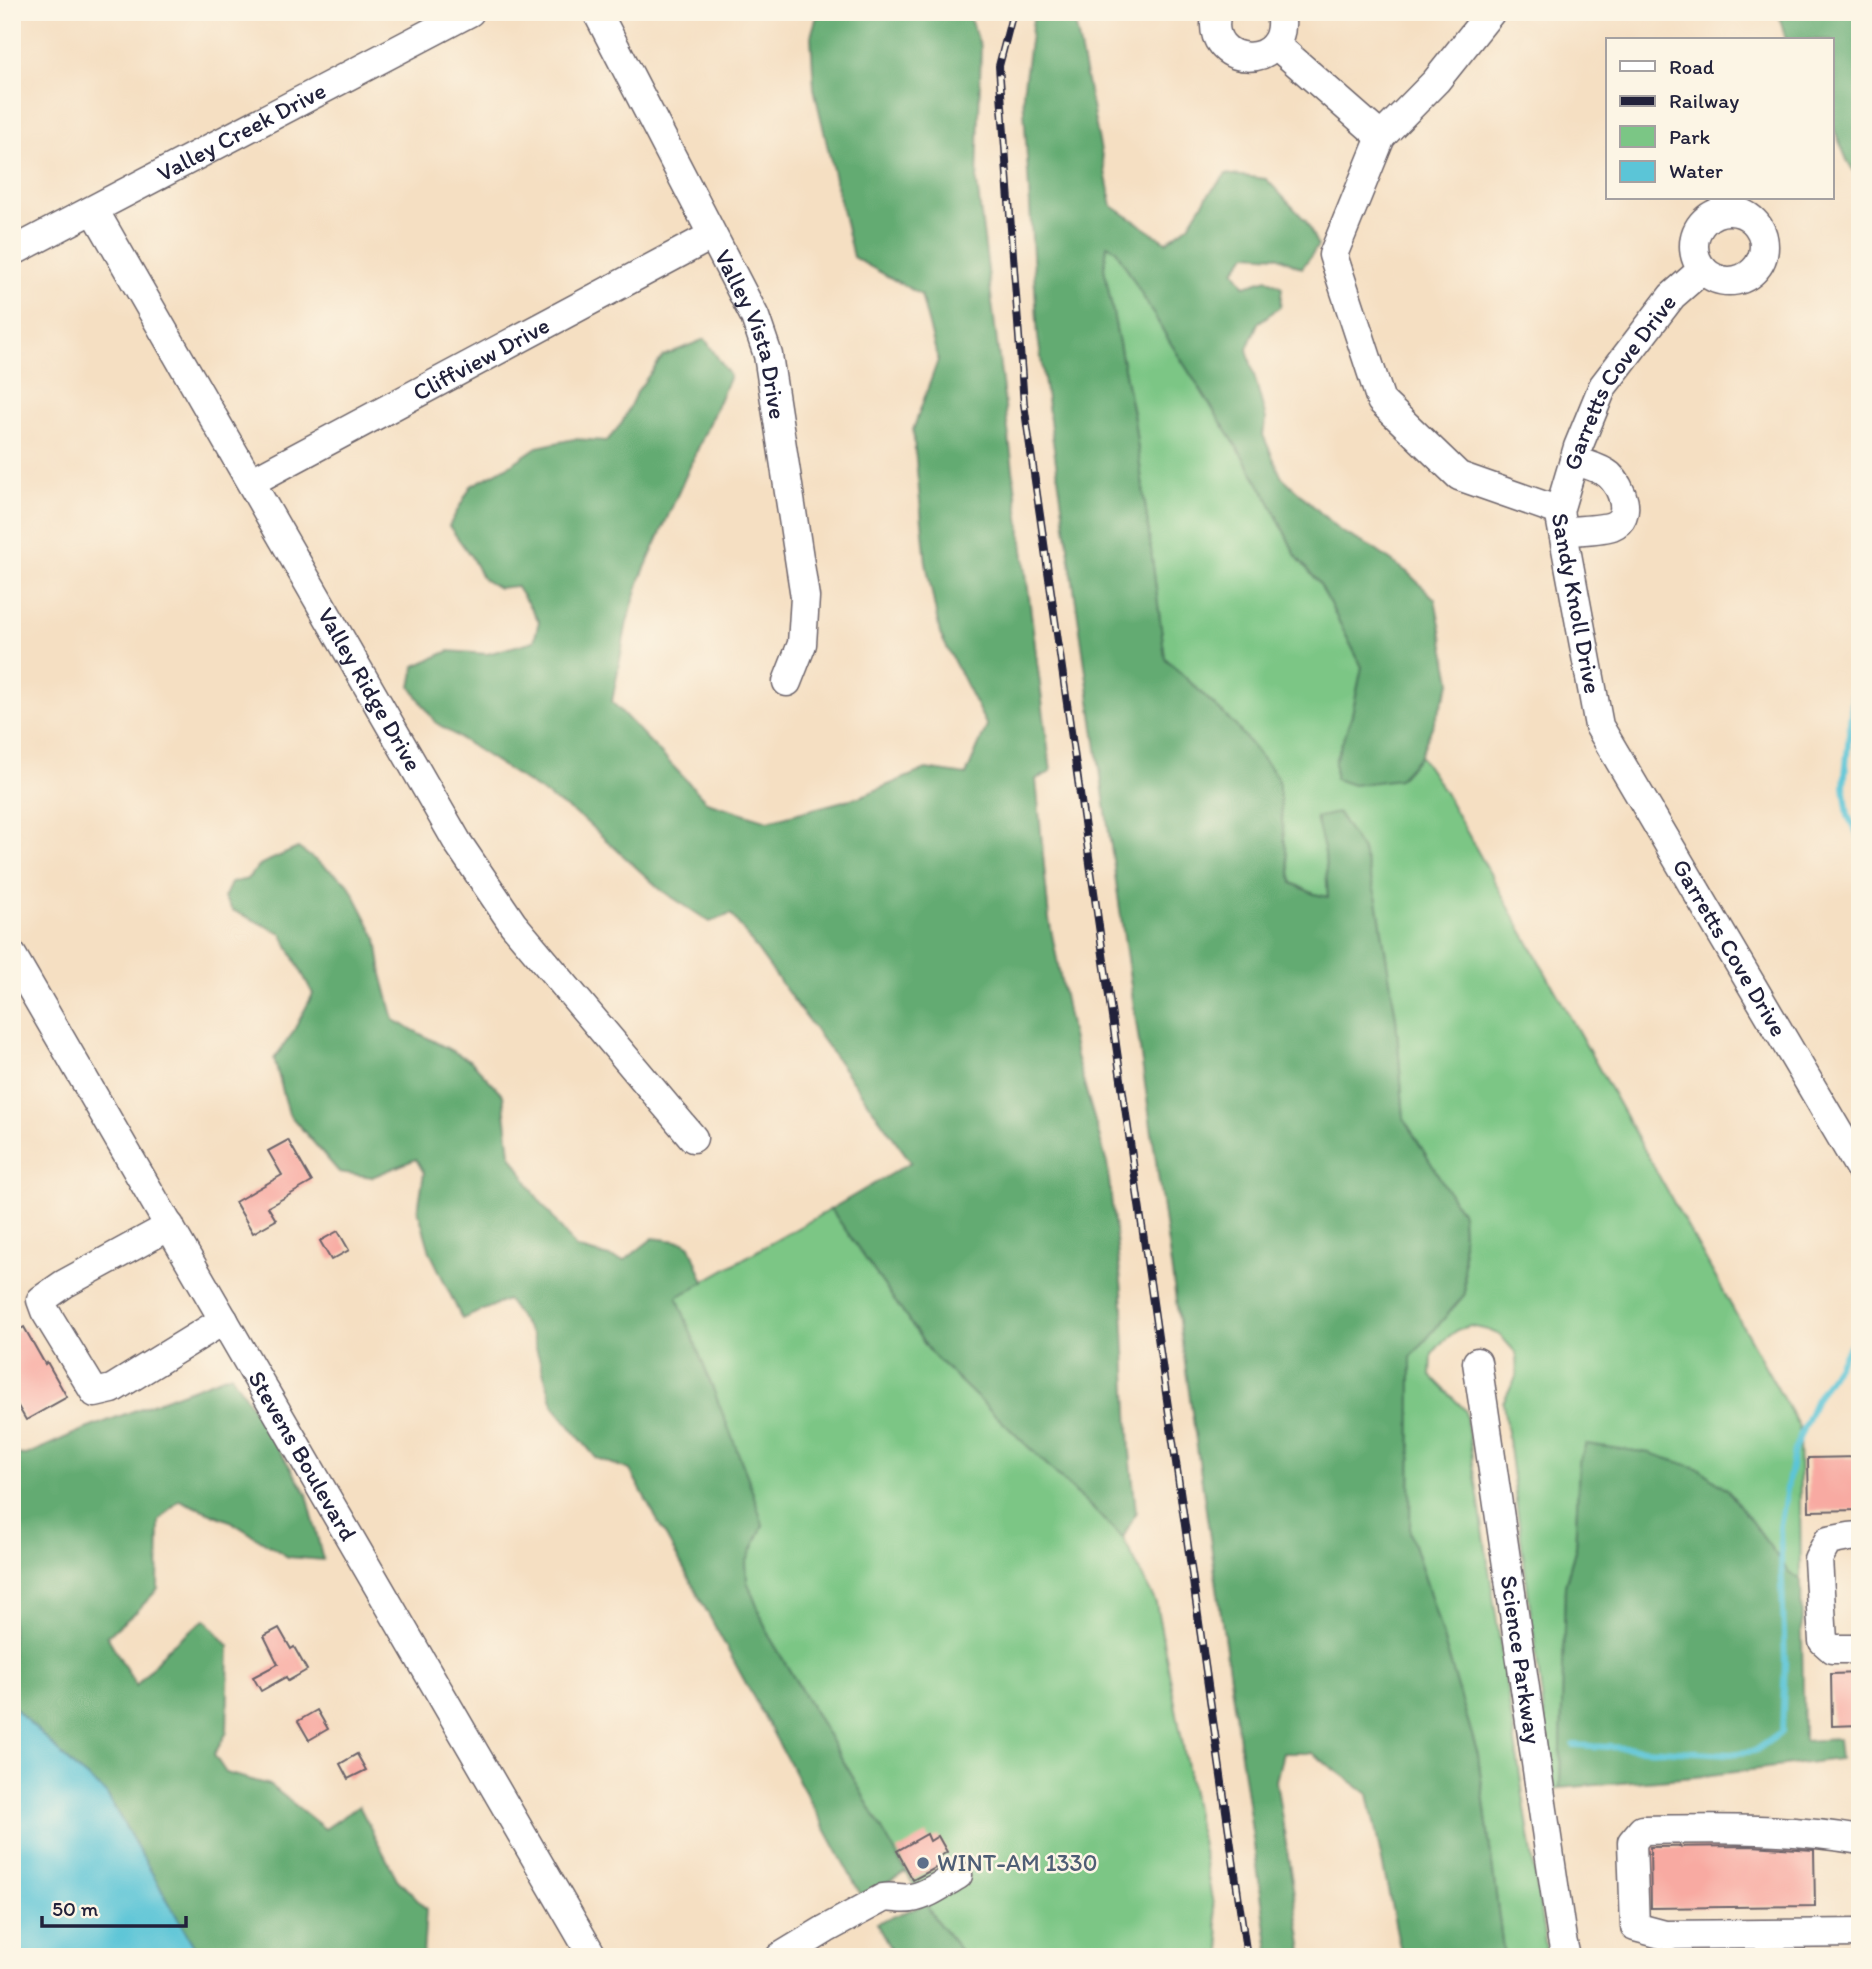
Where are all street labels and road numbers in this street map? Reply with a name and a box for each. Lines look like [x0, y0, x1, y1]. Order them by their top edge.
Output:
street label: Valley Creek Drive [152, 75, 330, 187]
street label: Valley Vista Drive [709, 244, 793, 421]
street label: Garretts Cove Drive [1557, 288, 1682, 473]
street label: Cliffview Drive [408, 310, 554, 407]
street label: Sandy Knoll Drive [1546, 511, 1608, 696]
street label: Valley Ridge Drive [312, 602, 429, 776]
street label: Garretts Cove Drive [1667, 853, 1794, 1041]
street label: Stevens Boulevard [242, 1366, 363, 1546]
street label: Science Parkway [1495, 1573, 1548, 1746]

